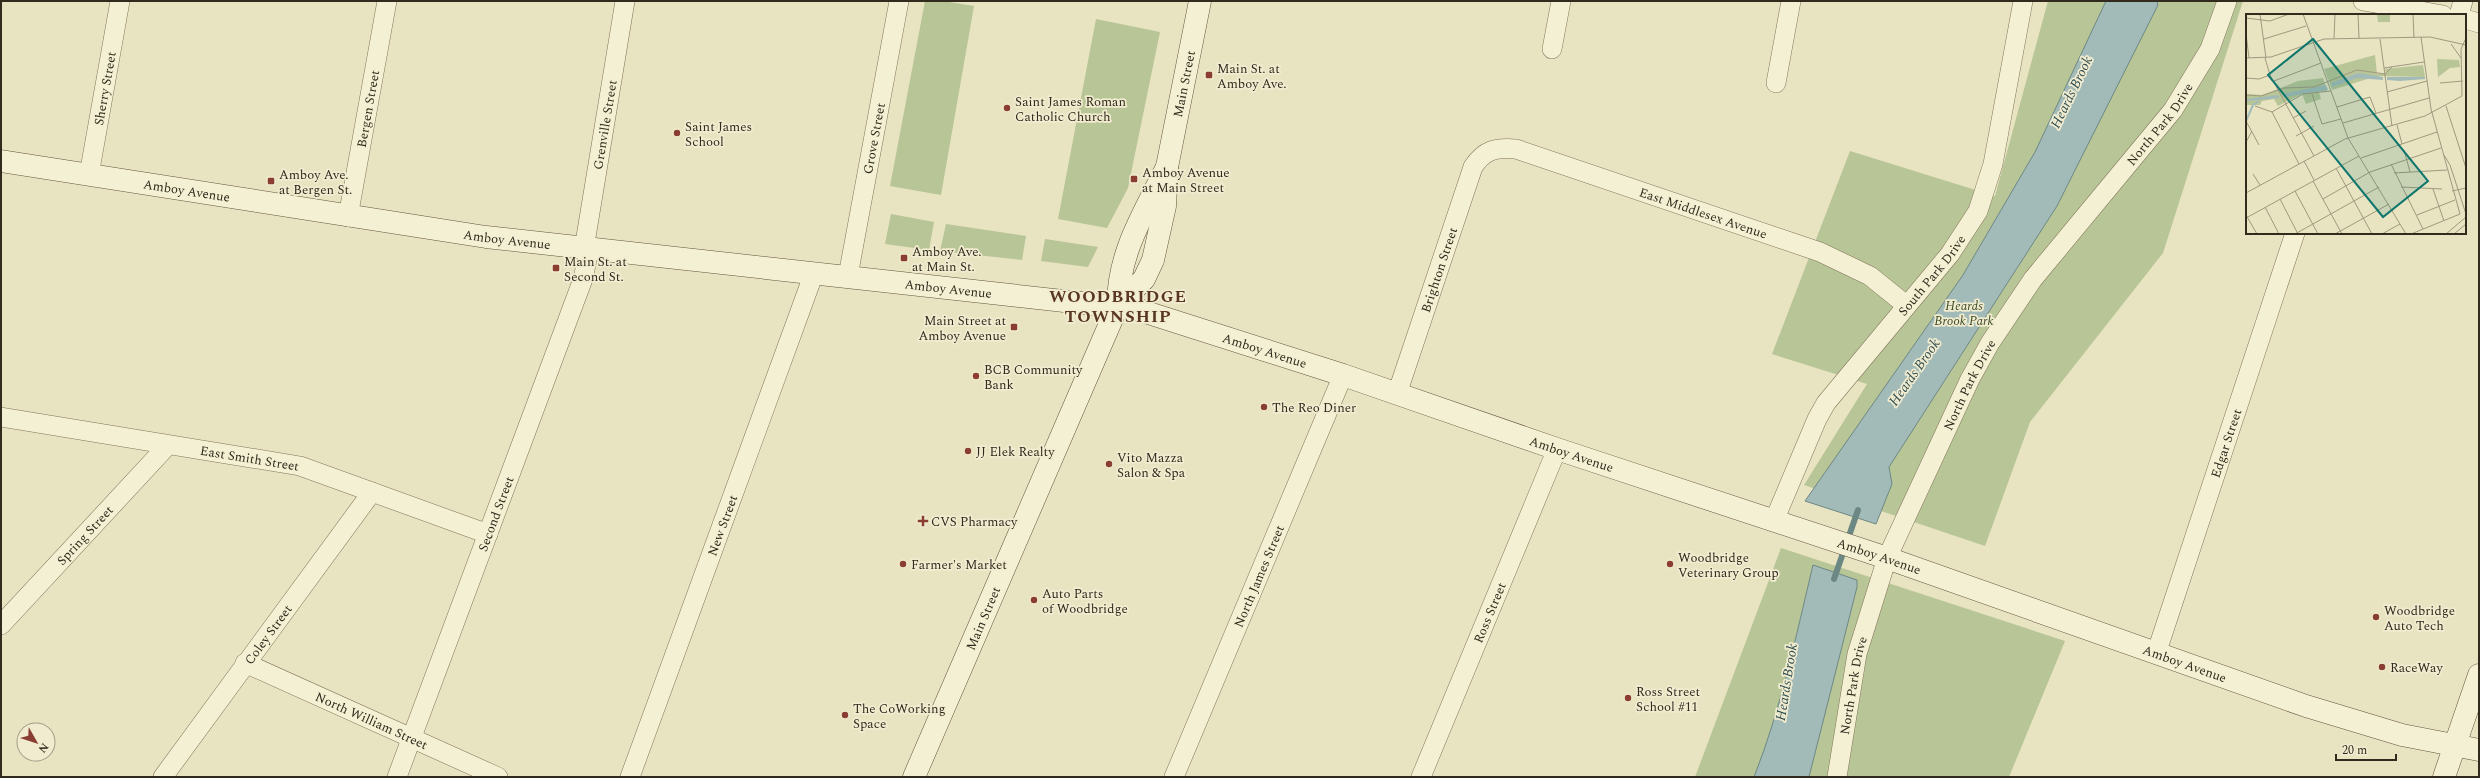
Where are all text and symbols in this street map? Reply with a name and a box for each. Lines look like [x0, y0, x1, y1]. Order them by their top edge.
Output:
inset map [2246, 14, 2466, 234]
street label: Main Street [1168, 48, 1201, 119]
street label: Sherry Street [89, 50, 122, 127]
water label: Heards Brook [2045, 52, 2098, 132]
place label: Main St. at Amboy Ave. [1217, 59, 1287, 94]
street label: Bergen Street [352, 68, 385, 149]
marker: Main St. at Amboy Ave. [1204, 70, 1214, 80]
street label: Grenville Street [588, 78, 623, 171]
street label: North Park Drive [2122, 79, 2198, 170]
place label: Saint James Roman Catholic Church [1015, 92, 1126, 127]
street label: Grove Street [858, 101, 891, 176]
marker: Saint James Roman Catholic Church [1002, 103, 1012, 113]
place label: Saint James School [685, 117, 752, 152]
marker: Saint James School [672, 128, 682, 138]
place label: Amboy Avenue at Main Street [1142, 163, 1230, 198]
place label: Amboy Ave. at Bergen St. [279, 165, 352, 200]
street label: Amboy Avenue [142, 174, 231, 208]
marker: Amboy Avenue at Main Street [1129, 174, 1139, 184]
marker: Amboy Ave. at Bergen St. [266, 176, 276, 186]
street label: East Middlesex Avenue [1636, 182, 1770, 244]
street label: Brighton Street [1416, 224, 1463, 315]
street label: Amboy Avenue [462, 225, 552, 255]
street label: South Park Drive [1894, 231, 1971, 320]
place label: Amboy Ave. at Main St. [912, 242, 982, 277]
place label: Main St. at Second St. [564, 252, 627, 287]
marker: Amboy Ave. at Main St. [899, 253, 909, 263]
marker: Main St. at Second St. [551, 263, 561, 273]
street label: Amboy Avenue [903, 274, 993, 304]
district label: WOODBRIDGE TOWNSHIP [1049, 284, 1187, 330]
park label: Heards Brook Park [1934, 296, 1994, 331]
place label: Main Street at Amboy Avenue [918, 311, 1006, 346]
marker: Main Street at Amboy Avenue [1009, 322, 1019, 332]
street label: Amboy Avenue [1220, 328, 1309, 374]
water label: Heards Brook [1883, 334, 1946, 410]
street label: North Park Drive [1938, 335, 2001, 434]
place label: BCB Community Bank [984, 360, 1083, 395]
marker: BCB Community Bank [971, 371, 981, 381]
place label: The Reo Diner [1272, 398, 1356, 418]
marker: The Reo Diner [1259, 402, 1269, 412]
street label: Edgar Street [2206, 406, 2247, 481]
street label: Amboy Avenue [1527, 431, 1616, 478]
street label: East Smith Street [199, 441, 301, 477]
place label: JJ Elek Realty [976, 442, 1055, 462]
marker: JJ Elek Realty [963, 446, 973, 456]
place label: Vito Mazza Salon & Spa [1117, 448, 1186, 483]
marker: Vito Mazza Salon & Spa [1104, 459, 1114, 469]
street label: Second Street [473, 473, 520, 555]
street label: New Street [702, 492, 743, 559]
street label: Spring Street [52, 501, 119, 570]
place label: CVS Pharmacy [931, 512, 1018, 532]
marker: CVS Pharmacy [918, 516, 928, 526]
street label: North James Street [1229, 522, 1290, 631]
street label: Amboy Avenue [1834, 533, 1924, 580]
place label: Woodbridge Veterinary Group [1678, 548, 1779, 583]
place label: Farmer's Market [911, 555, 1007, 575]
marker: Farmer's Market [898, 559, 908, 569]
marker: Woodbridge Veterinary Group [1665, 559, 1675, 569]
street label: Ross Street [1469, 579, 1512, 646]
street label: Main Street [961, 583, 1006, 654]
place label: Auto Parts of Woodbridge [1042, 584, 1128, 619]
marker: Auto Parts of Woodbridge [1029, 595, 1039, 605]
street label: Coley Street [240, 600, 298, 669]
place label: Woodbridge Auto Tech [2384, 601, 2455, 636]
marker: Woodbridge Auto Tech [2371, 612, 2381, 622]
street label: North Park Drive [1835, 634, 1873, 736]
street label: Amboy Avenue [2140, 640, 2229, 688]
water label: Heards Brook [1770, 642, 1803, 722]
place label: RaceWay [2390, 658, 2443, 678]
marker: RaceWay [2377, 662, 2387, 672]
place label: Ross Street School #11 [1636, 682, 1700, 717]
street label: North William Street [312, 687, 431, 755]
marker: Ross Street School #11 [1623, 693, 1633, 703]
place label: The CoWorking Space [853, 699, 946, 734]
marker: The CoWorking Space [840, 710, 850, 720]
north arrow [16, 722, 56, 762]
scale bar [2336, 736, 2396, 762]
text: N [34, 739, 53, 757]
text: 20 m [2342, 741, 2367, 760]

